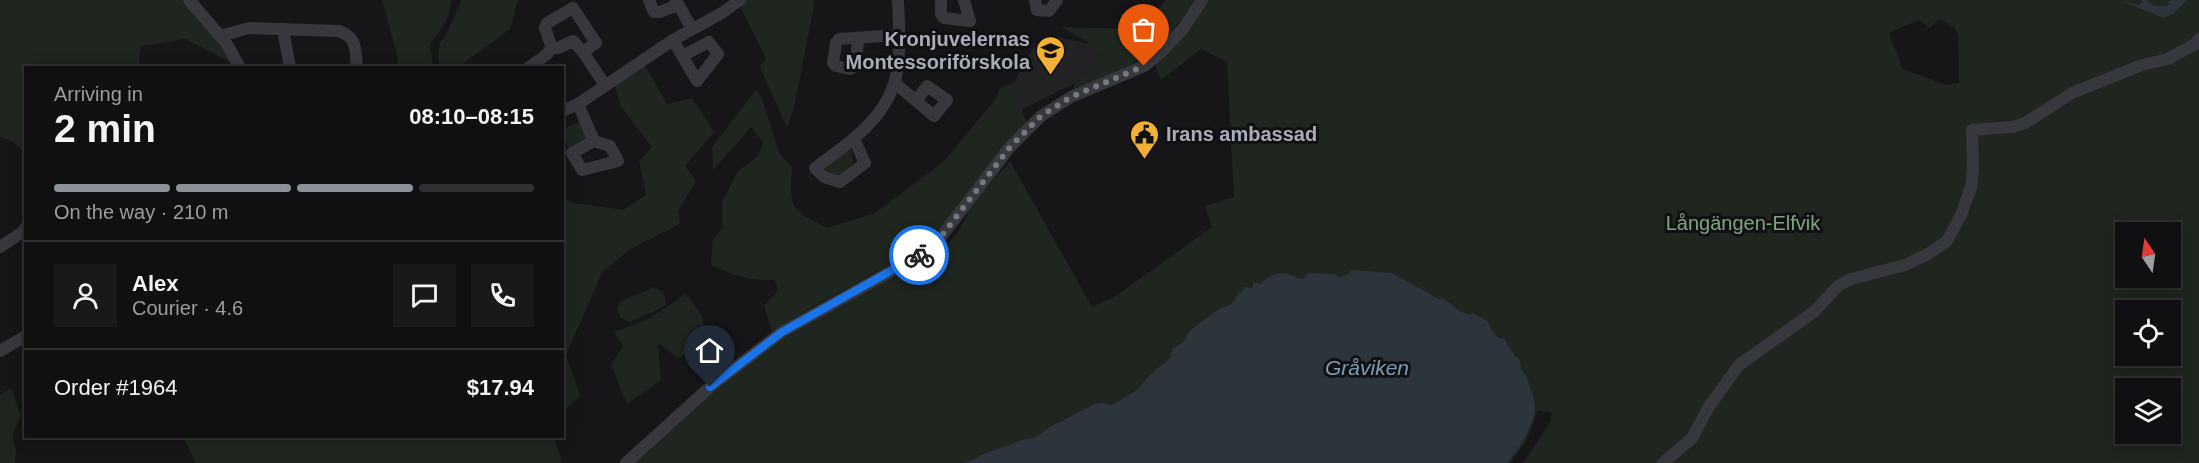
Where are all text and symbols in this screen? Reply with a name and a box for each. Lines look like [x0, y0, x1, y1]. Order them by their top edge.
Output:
pin [1118, 4, 1169, 66]
icon: bag [1127, 13, 1160, 46]
place label: Kronjuvelernas Montessoriförskola [846, 28, 1031, 73]
school or university icon: Kronjuvelernas Montessoriförskola [1035, 34, 1067, 76]
text: Arriving in [54, 83, 143, 105]
text: 08:10–08:15 [409, 104, 534, 129]
text: 2 min [54, 107, 156, 150]
public building icon: Irans ambassad [1129, 118, 1161, 160]
place label: Irans ambassad [1166, 123, 1317, 145]
text: On the way · 210 m [54, 201, 229, 223]
park label: Långängen-Elfvik [1666, 212, 1821, 234]
north arrow [2115, 222, 2181, 288]
map controls [2115, 222, 2181, 444]
courier [889, 225, 949, 285]
icon: bike [903, 239, 936, 272]
button: person [54, 264, 117, 327]
button: chat [393, 264, 456, 327]
button: phone [471, 264, 534, 327]
text: Alex [132, 271, 178, 296]
text: Courier · 4.6 [132, 297, 243, 319]
button: locate [2115, 300, 2181, 366]
pin [684, 325, 735, 387]
icon: home [693, 334, 726, 367]
water label: Gråviken [1325, 356, 1409, 379]
text: Order #1964 [54, 375, 178, 400]
text: $17.94 [467, 375, 534, 400]
button: layers [2115, 378, 2181, 444]

